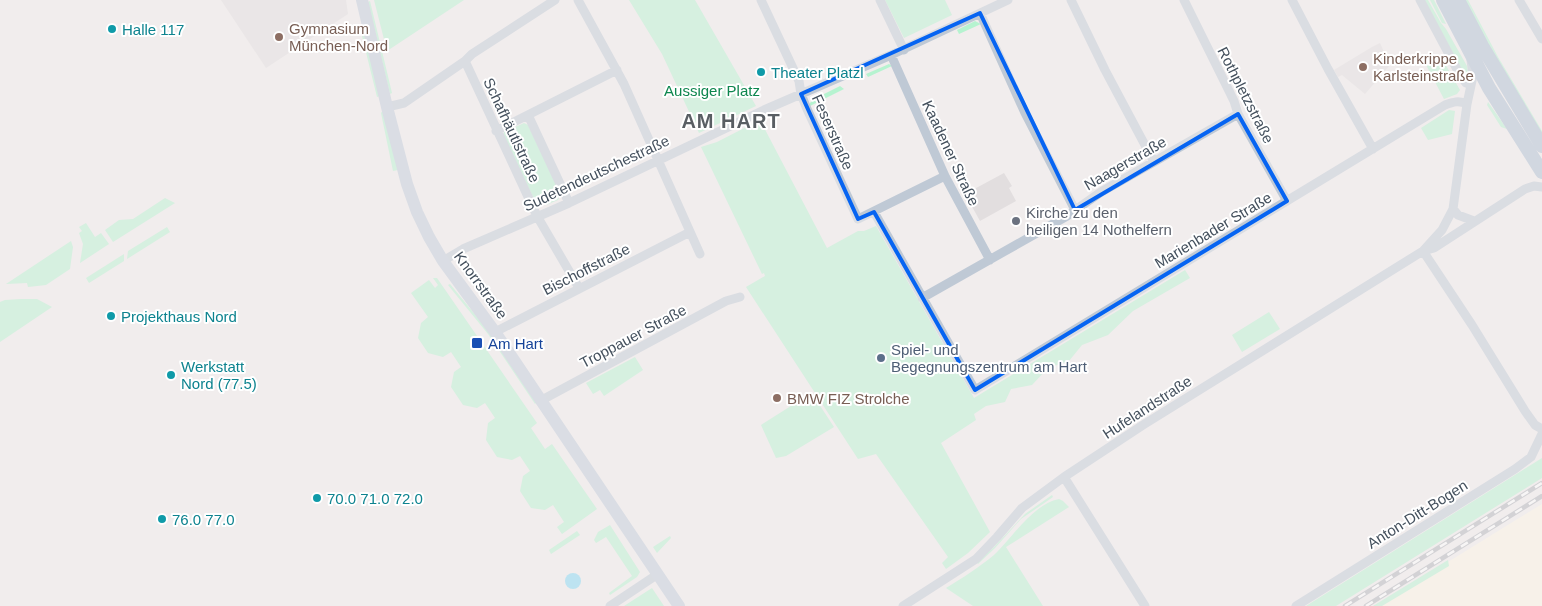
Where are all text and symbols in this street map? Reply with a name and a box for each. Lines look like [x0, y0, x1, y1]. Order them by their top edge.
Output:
place label: Gymnasium München-Nord [289, 20, 388, 54]
place label: Halle 117 [122, 21, 184, 38]
marker: Halle 117 [106, 23, 118, 35]
marker: Gymnasium München-Nord [273, 31, 285, 43]
street label: Rothpletzstraße [1214, 44, 1278, 146]
place label: Kinderkrippe Karlsteinstraße [1373, 50, 1474, 84]
marker: Kinderkrippe Karlsteinstraße [1357, 61, 1369, 73]
place label: Theater Platzl [771, 64, 864, 81]
marker: Theater Platzl [755, 66, 767, 78]
street label: Schafhäutlstraße [480, 75, 544, 185]
park label: Aussiger Platz [664, 82, 760, 99]
street label: Feserstraße [809, 92, 857, 172]
street label: Kaadener Straße [919, 98, 983, 208]
district label: AM HART [681, 110, 781, 132]
street label: Sudetendeutschestraße [520, 132, 672, 214]
street label: Naagerstraße [1081, 133, 1169, 193]
street label: Marienbader Straße [1151, 188, 1275, 272]
place label: Kirche zu den heiligen 14 Nothelfern [1026, 204, 1172, 238]
marker: Kirche zu den heiligen 14 Nothelfern [1010, 215, 1022, 227]
street label: Bischoffstraße [540, 240, 632, 298]
street label: Knorrstraße [451, 248, 511, 322]
street label: Troppauer Straße [577, 301, 689, 371]
place label: Projekthaus Nord [121, 308, 237, 325]
marker: Projekthaus Nord [105, 310, 117, 322]
place label: Am Hart [488, 335, 544, 352]
marker: Am Hart [470, 336, 484, 350]
place label: Spiel- und Begegnungszentrum am Hart [891, 341, 1088, 375]
marker: Spiel- und Begegnungszentrum am Hart [875, 352, 887, 364]
place label: Werkstatt Nord (77.5) [181, 358, 257, 392]
marker: Werkstatt Nord (77.5) [165, 369, 177, 381]
street label: Hufelandstraße [1099, 372, 1195, 442]
place label: BMW FIZ Strolche [787, 390, 910, 407]
marker: BMW FIZ Strolche [771, 392, 783, 404]
street label: Anton-Ditt-Bogen [1364, 476, 1470, 552]
place label: 70.0 71.0 72.0 [327, 490, 423, 507]
marker: 70.0 71.0 72.0 [311, 492, 323, 504]
place label: 76.0 77.0 [172, 511, 235, 528]
marker: 76.0 77.0 [156, 513, 168, 525]

